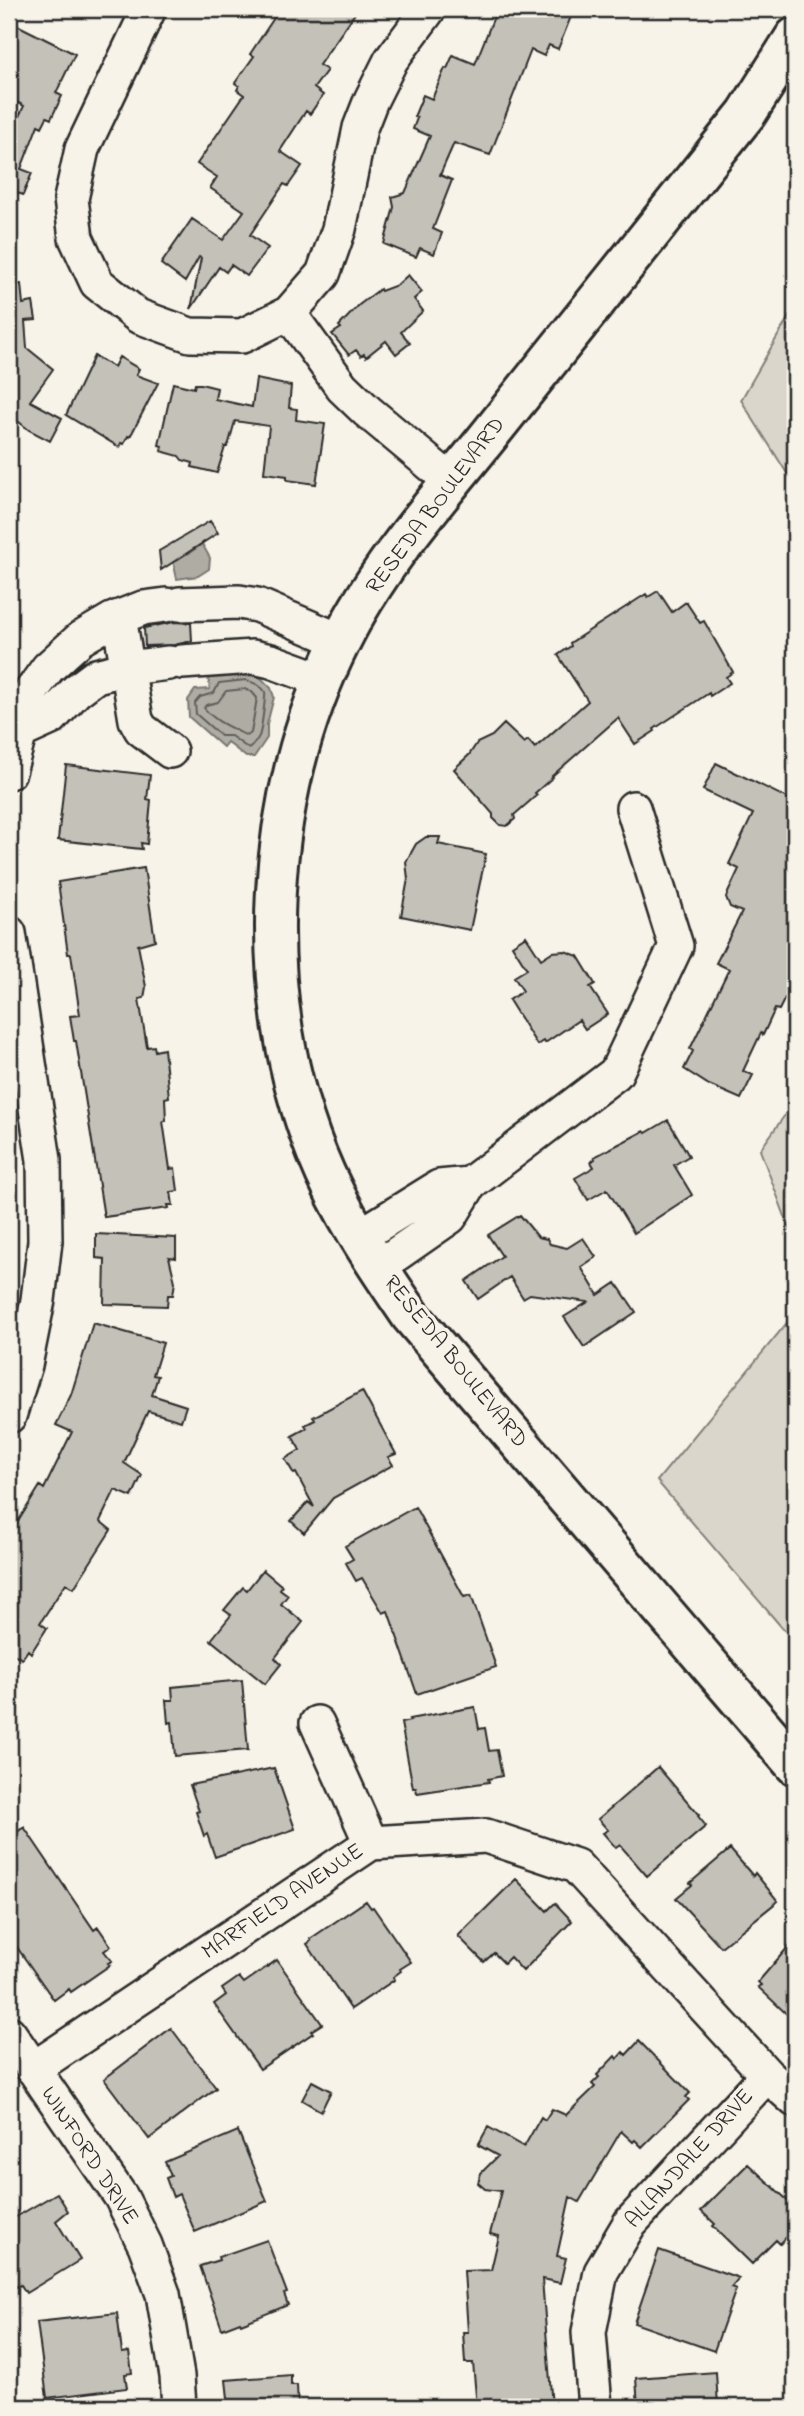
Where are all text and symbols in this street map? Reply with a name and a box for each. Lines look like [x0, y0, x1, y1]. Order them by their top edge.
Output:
street label: RESEDA BOULEVARD [358, 410, 514, 602]
street label: RESEDA BOULEVARD [375, 1268, 535, 1456]
street label: MARFIELD AVENUE [195, 1835, 371, 1969]
street label: WINFORD DRIVE [32, 2080, 146, 2232]
street label: ALLANDALE DRIVE [618, 2082, 762, 2236]

